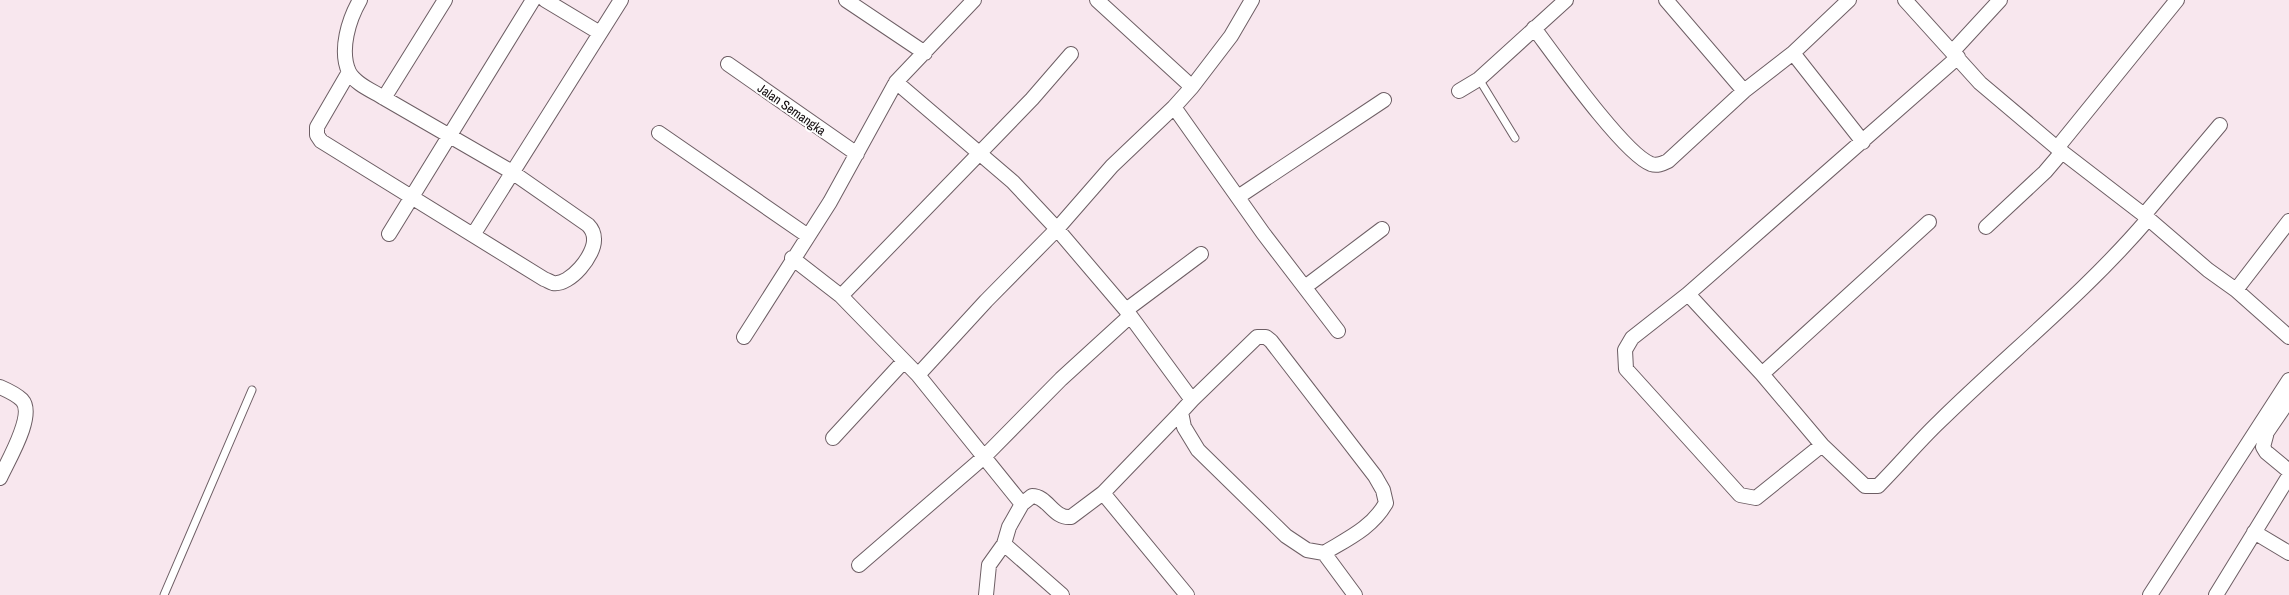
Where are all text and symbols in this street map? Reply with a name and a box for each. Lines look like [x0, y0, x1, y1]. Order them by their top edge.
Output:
street label: Jalan Semangka [754, 80, 829, 139]

